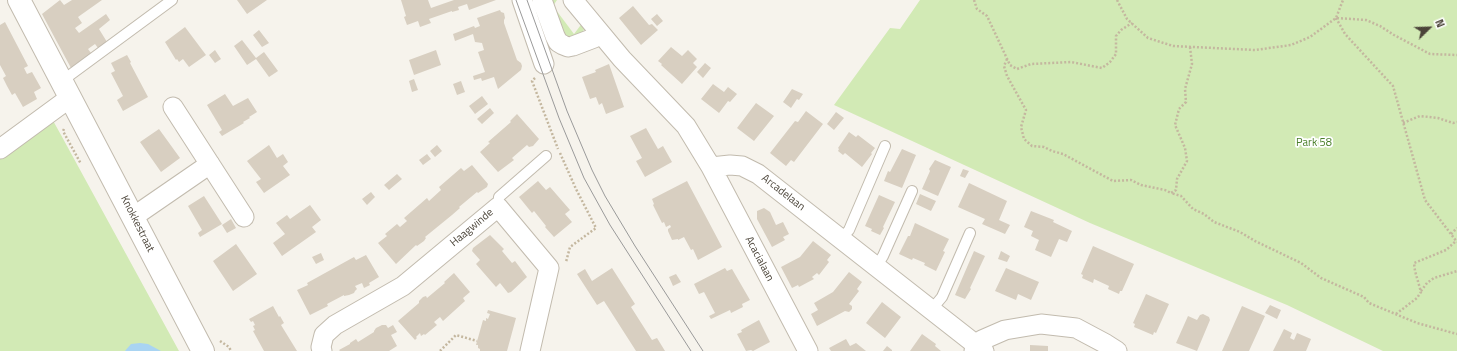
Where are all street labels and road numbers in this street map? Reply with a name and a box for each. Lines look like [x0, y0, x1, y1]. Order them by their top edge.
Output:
street label: Arcadelaan [759, 172, 807, 214]
street label: Knokkestraat [117, 194, 157, 254]
street label: Haagwinde [448, 206, 496, 250]
street label: Acacialaan [742, 234, 776, 284]

